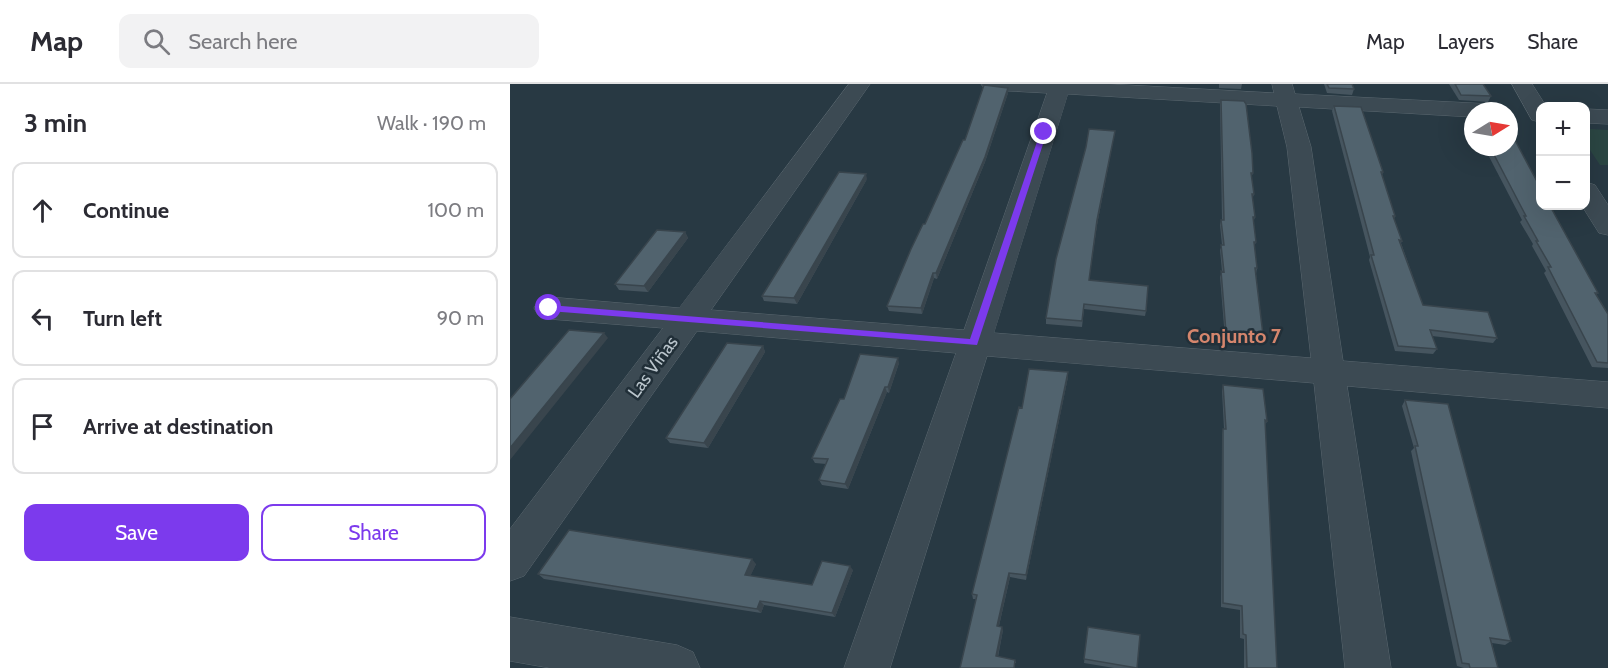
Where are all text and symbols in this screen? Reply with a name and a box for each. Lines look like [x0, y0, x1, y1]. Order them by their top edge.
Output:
search box [119, 14, 539, 68]
text: Map [30, 24, 83, 58]
icon: search [140, 25, 173, 58]
text: Search here [188, 28, 297, 55]
text: Map [1366, 29, 1405, 54]
text: Layers [1438, 29, 1494, 54]
text: Share [1527, 29, 1578, 54]
north arrow [1464, 102, 1518, 156]
map controls [1536, 102, 1590, 210]
button: + [1536, 102, 1590, 156]
text: 3 min [24, 107, 87, 139]
text: Walk · 190 m [377, 111, 486, 135]
route end [1030, 118, 1056, 144]
button: − [1536, 156, 1590, 210]
icon: ahead [26, 194, 59, 227]
text: Continue [83, 197, 169, 224]
text: 100 m [428, 198, 484, 222]
route start [535, 294, 561, 320]
icon: left [26, 302, 59, 335]
text: Turn left [83, 305, 162, 332]
text: 90 m [437, 306, 484, 330]
district label: Conjunto 7 [1187, 324, 1282, 348]
street label: Las Viñas [623, 332, 683, 402]
icon: arrive [26, 410, 59, 443]
text: Arrive at destination [83, 413, 273, 440]
button: Save [24, 504, 249, 561]
button: Share [261, 504, 486, 561]

